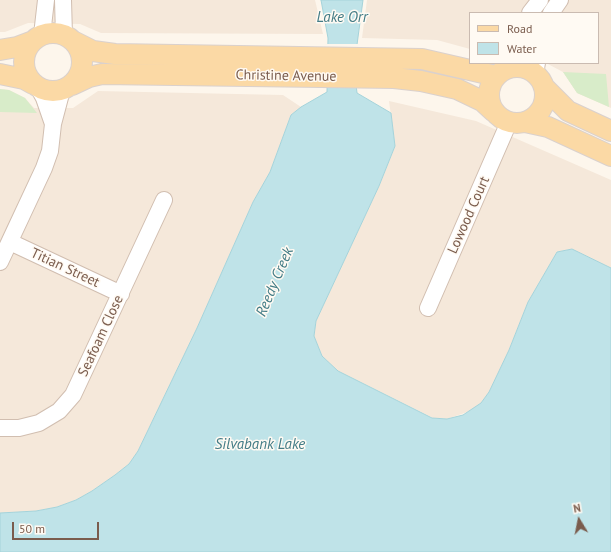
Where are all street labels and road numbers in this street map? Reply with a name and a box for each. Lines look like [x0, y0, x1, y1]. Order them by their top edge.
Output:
street label: Christine Avenue [235, 67, 337, 85]
street label: Lowood Court [445, 174, 493, 256]
street label: Titian Street [28, 245, 102, 291]
street label: Seafoam Close [75, 293, 127, 379]

